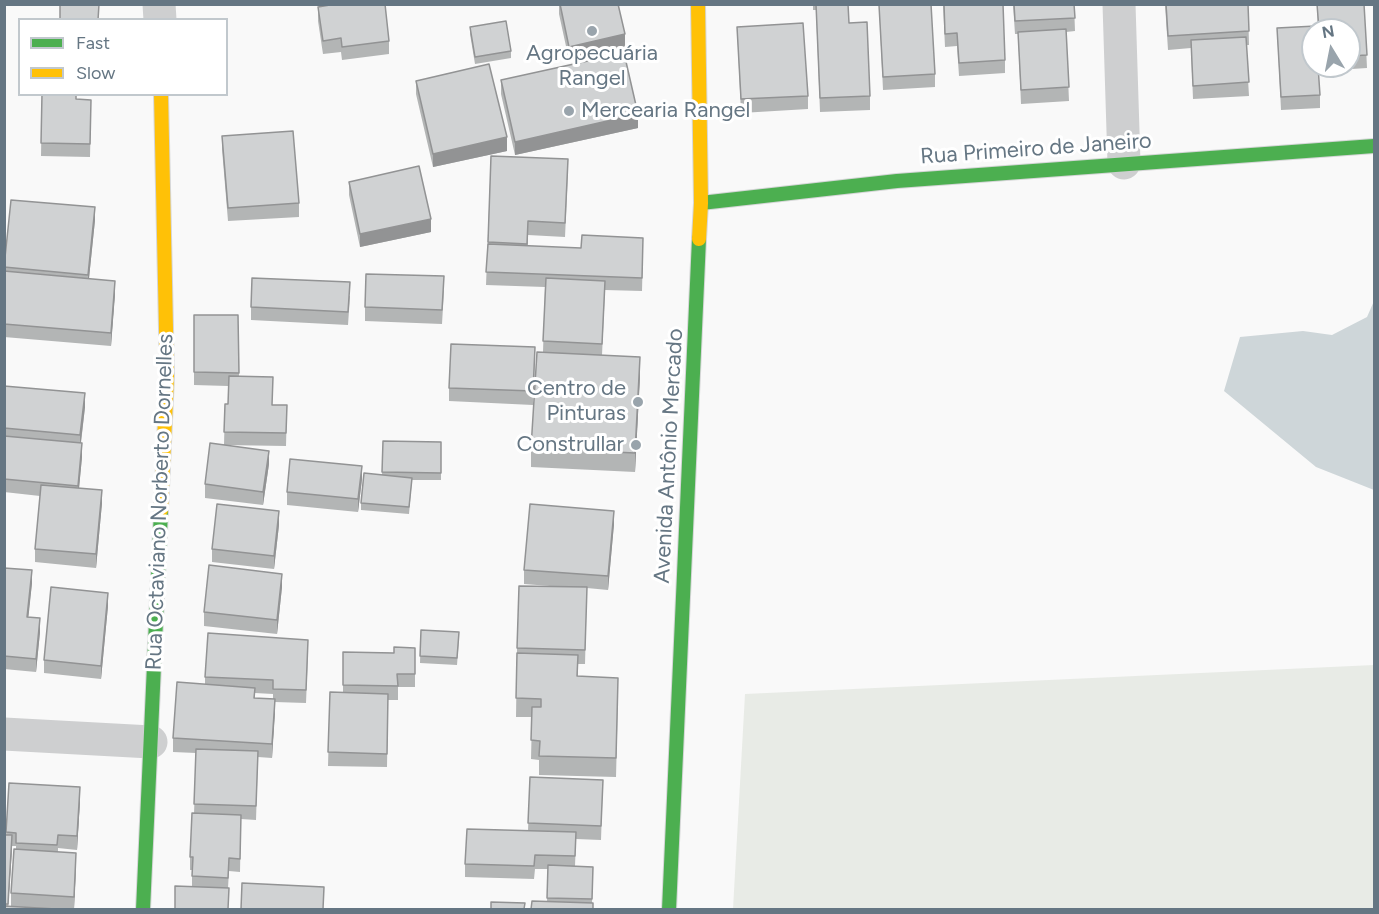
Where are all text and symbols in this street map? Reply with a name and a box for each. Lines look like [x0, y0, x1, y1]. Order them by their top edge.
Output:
legend [18, 18, 228, 96]
north arrow [1301, 18, 1361, 78]
text: N [1320, 21, 1336, 42]
marker: Agropecuária Rangel [585, 24, 599, 38]
text: Fast [76, 32, 110, 54]
place label: Agropecuária Rangel [526, 41, 658, 92]
text: Slow [76, 62, 115, 84]
place label: Mercearia Rangel [581, 98, 750, 124]
marker: Mercearia Rangel [562, 104, 576, 118]
street label: Rua Primeiro de Janeiro [919, 128, 1153, 170]
street label: Avenida Antônio Mercado [649, 328, 689, 584]
street label: Rua Octaviano Norberto Dornelles [141, 333, 179, 671]
place label: Centro de Pinturas [527, 376, 626, 428]
marker: Centro de Pinturas [631, 395, 645, 409]
place label: Construllar [516, 432, 624, 458]
marker: Construllar [629, 438, 643, 452]

